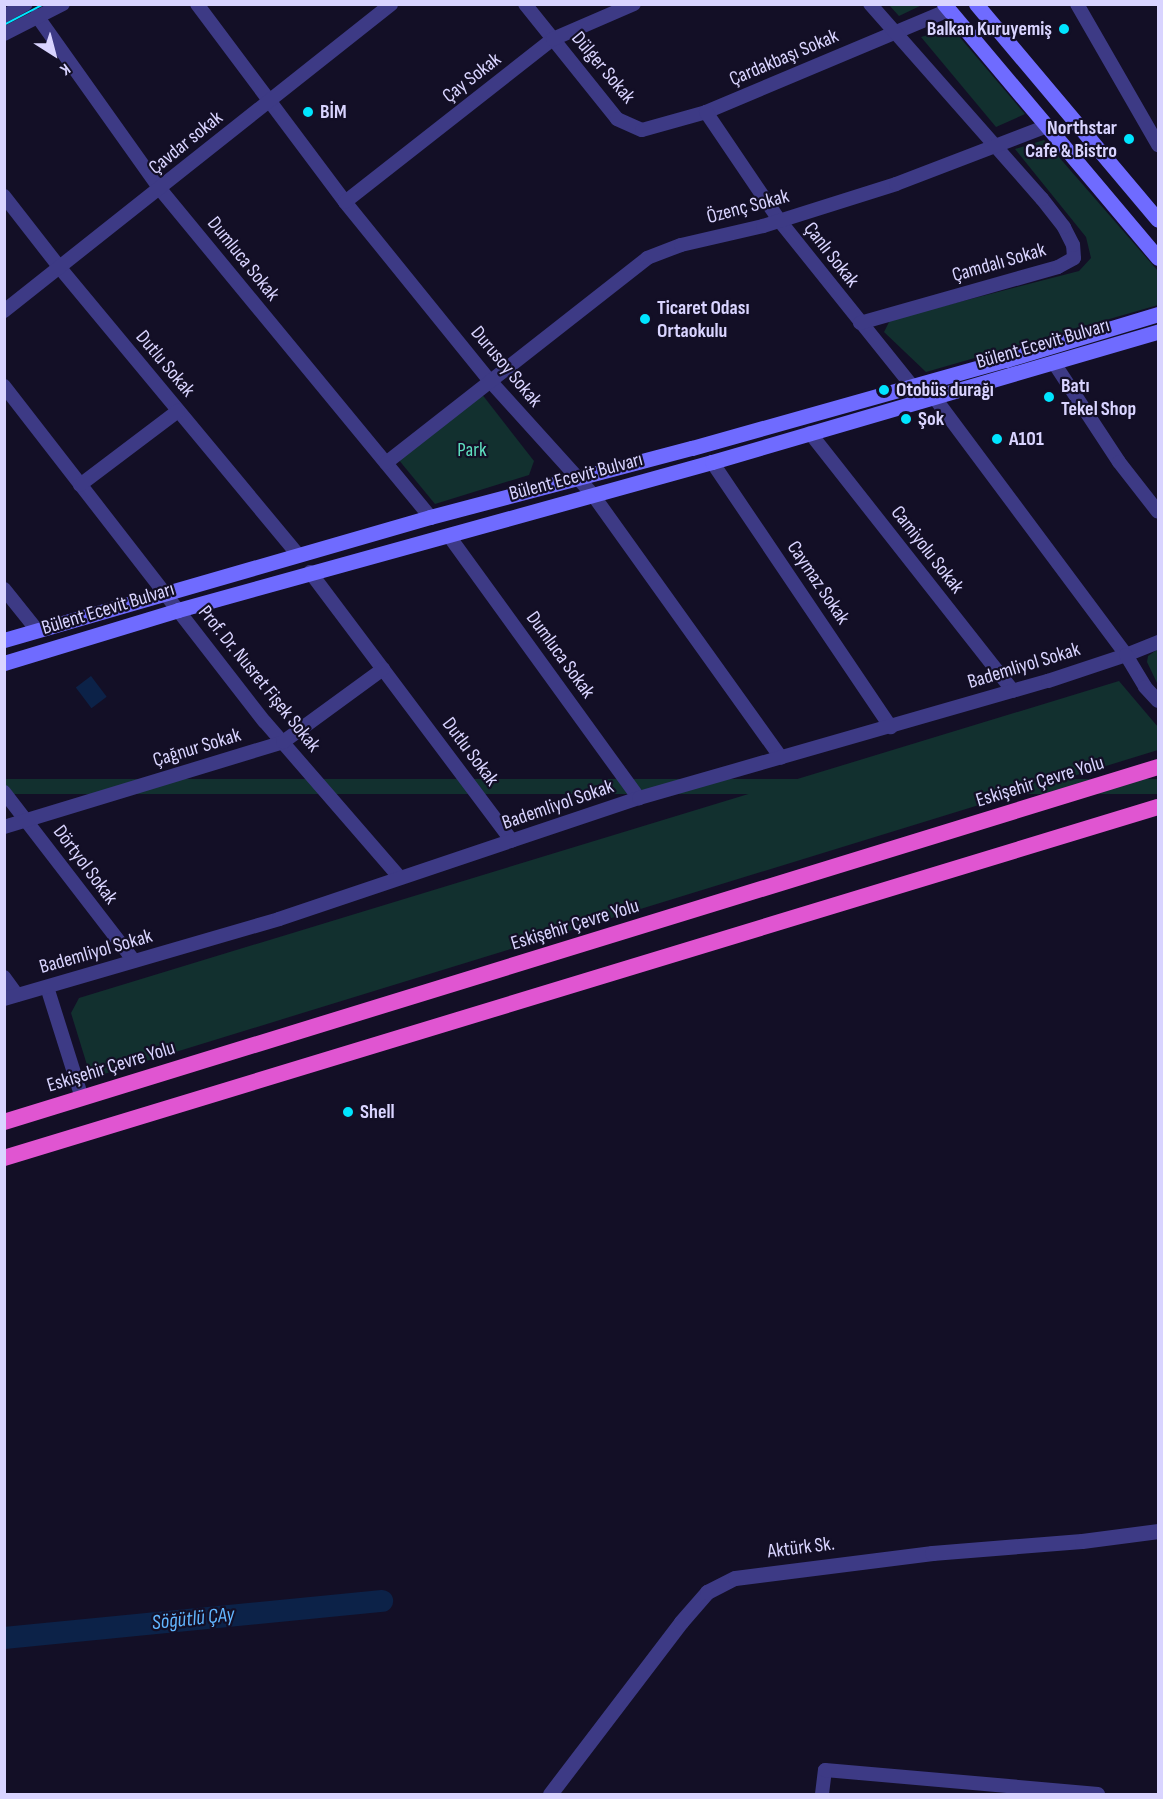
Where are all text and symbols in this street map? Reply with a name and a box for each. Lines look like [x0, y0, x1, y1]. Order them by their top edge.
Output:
place label: Balkan Kuruyemiş [927, 17, 1052, 41]
marker: Balkan Kuruyemiş [1057, 22, 1071, 36]
north arrow [24, 24, 84, 84]
street label: Çardakbaşı Sokak [726, 24, 842, 92]
street label: Dülger Sokak [566, 27, 640, 109]
street label: Çay Sokak [438, 48, 506, 108]
text: K [56, 59, 74, 79]
place label: BİM [320, 100, 347, 124]
marker: BİM [301, 105, 315, 119]
street label: Çavdar sokak [144, 106, 228, 180]
place label: Northstar Cafe & Bistro [1025, 116, 1117, 163]
marker: Northstar Cafe & Bistro [1122, 132, 1136, 146]
street label: Özenç Sokak [704, 184, 792, 230]
street label: Dumluca Sokak [202, 212, 284, 306]
street label: Çanlı Sokak [798, 218, 864, 292]
street label: Çamdalı Sokak [949, 238, 1049, 288]
place label: Ticaret Odası Ortaokulu [657, 296, 749, 343]
marker: Ticaret Odası Ortaokulu [638, 312, 652, 326]
street label: Bülent Ecevit Bulvarı [974, 314, 1112, 374]
street label: Durusoy Sokak [465, 322, 547, 412]
street label: Dutlu Sokak [130, 326, 200, 402]
place label: Batı Tekel Shop [1061, 374, 1136, 421]
place label: Otobüs durağı [896, 378, 994, 402]
marker: Otobüs durağı [877, 383, 891, 397]
marker: Batı Tekel Shop [1042, 390, 1056, 404]
place label: Şok [918, 407, 944, 431]
marker: Şok [899, 412, 913, 426]
place label: A101 [1009, 427, 1044, 451]
marker: A101 [990, 432, 1004, 446]
park label: Park [457, 438, 487, 462]
street label: Bülent Ecevit Bulvarı [507, 448, 645, 506]
street label: Camiyolu Sokak [885, 501, 969, 599]
street label: Caymaz Sokak [781, 537, 855, 629]
street label: Bülent Ecevit Bulvarı [39, 577, 177, 641]
street label: Prof. Dr. Nusret Fişek Sokak [193, 601, 325, 757]
street label: Dumluca Sokak [520, 607, 600, 703]
street label: Bademliyol Sokak [965, 638, 1083, 694]
street label: Dutlu Sokak [437, 713, 503, 791]
street label: Çağnur Sokak [150, 723, 244, 773]
street label: Eskişehir Çevre Yolu [973, 751, 1107, 813]
street label: Bademliyol Sokak [499, 775, 617, 835]
street label: Dörtyol Sokak [47, 821, 123, 909]
street label: Eskişehir Çevre Yolu [508, 894, 642, 956]
street label: Bademliyol Sokak [37, 924, 155, 980]
street label: Eskişehir Çevre Yolu [44, 1036, 178, 1098]
place label: Shell [360, 1100, 395, 1124]
marker: Shell [341, 1105, 355, 1119]
street label: Aktürk Sk. [766, 1532, 836, 1564]
water label: Söğütlü ÇAy [150, 1602, 236, 1636]

